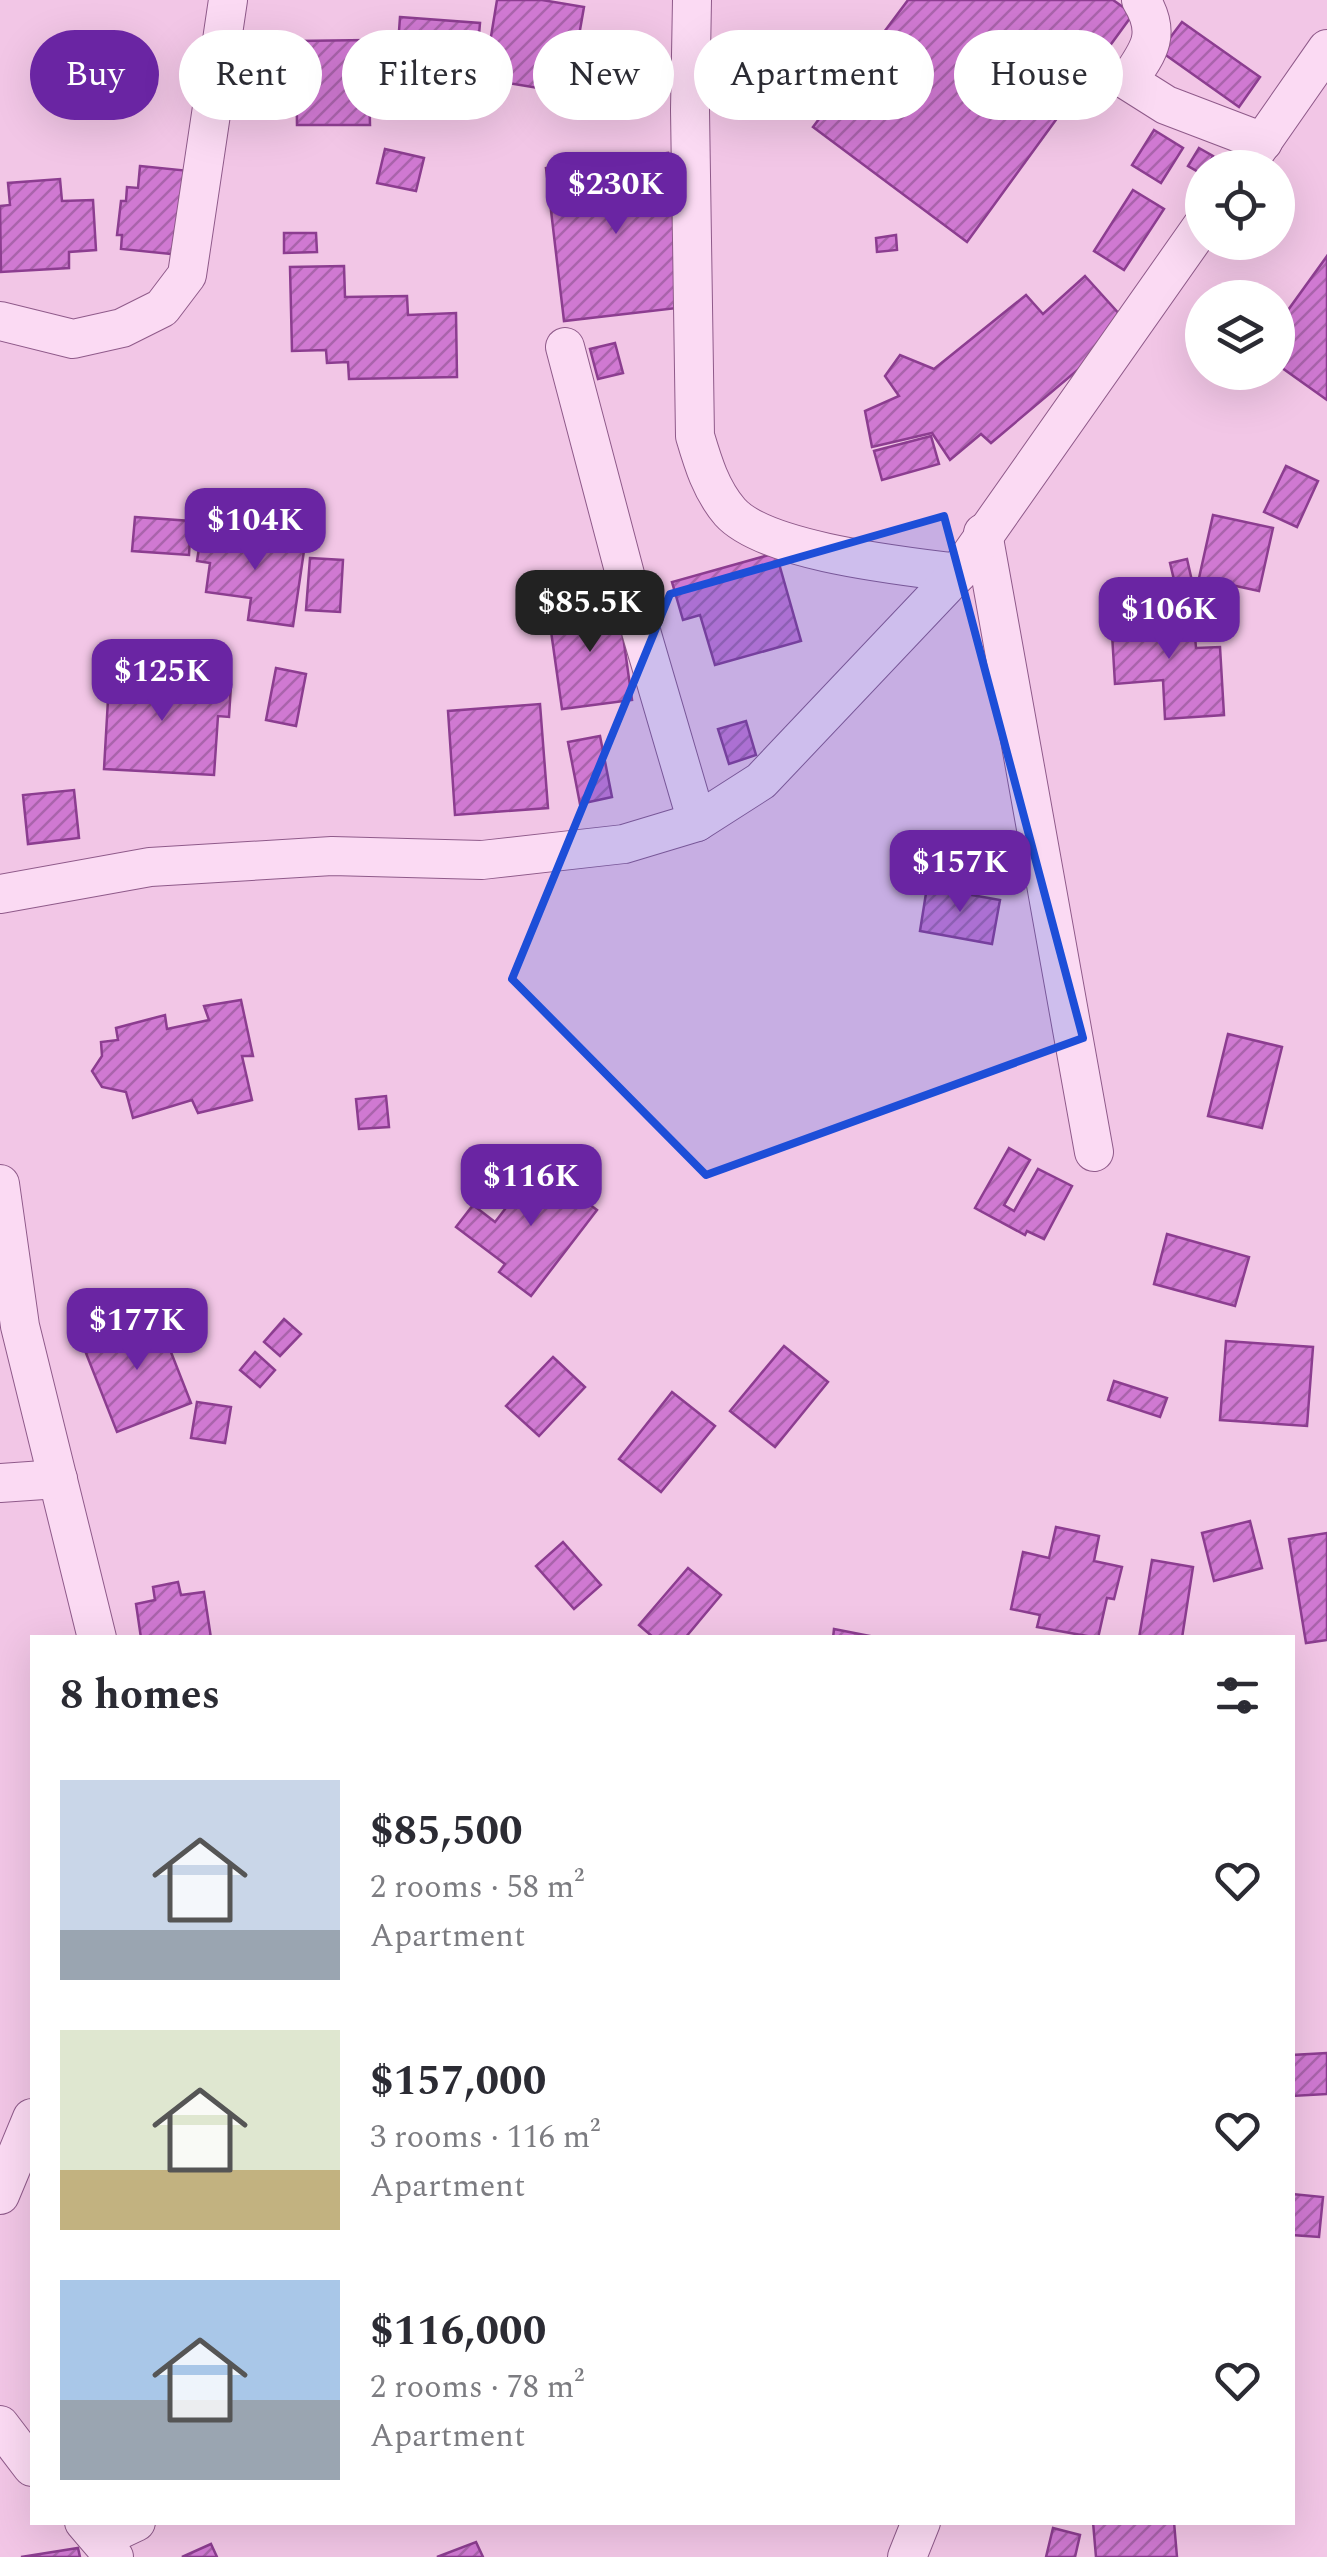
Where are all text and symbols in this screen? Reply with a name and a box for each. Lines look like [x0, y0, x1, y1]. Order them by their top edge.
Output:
chip: Buy [30, 30, 159, 120]
chip: Rent [179, 30, 322, 120]
chip: Filters [342, 30, 513, 120]
chip: New [533, 30, 674, 120]
chip: Apartment [694, 30, 934, 120]
chip: House [954, 30, 1123, 120]
map controls [1185, 150, 1295, 390]
button: locate [1185, 150, 1295, 260]
pin: $230K [546, 152, 686, 237]
text: $230K [568, 160, 664, 209]
button: layers [1185, 280, 1295, 390]
pin: $104K [185, 488, 325, 573]
text: $104K [207, 496, 303, 545]
pin: $85.5K [509, 570, 671, 655]
pin: $106K [1099, 577, 1239, 662]
text: $85.5K [537, 578, 643, 627]
text: $106K [1121, 585, 1217, 634]
pin: $125K [92, 639, 232, 724]
text: $125K [114, 647, 210, 696]
pin: $157K [890, 830, 1030, 915]
text: $157K [912, 838, 1008, 887]
pin: $116K [461, 1144, 601, 1229]
text: $116K [483, 1152, 579, 1201]
pin: $177K [67, 1288, 207, 1373]
text: $177K [89, 1296, 185, 1345]
text: 8 homes [60, 1664, 220, 1727]
icon: filters [1210, 1668, 1265, 1723]
text: $85,500 [370, 1800, 523, 1863]
icon: home [140, 1820, 260, 1940]
icon: heart [1210, 1853, 1265, 1908]
text: 2 rooms · 58 m² [370, 1863, 584, 1912]
text: Apartment [370, 1912, 525, 1961]
text: $157,000 [370, 2050, 546, 2113]
icon: home [140, 2070, 260, 2190]
icon: heart [1210, 2103, 1265, 2158]
text: 3 rooms · 116 m² [370, 2113, 600, 2162]
text: Apartment [370, 2162, 525, 2211]
text: $116,000 [370, 2300, 546, 2363]
icon: home [140, 2320, 260, 2440]
icon: heart [1210, 2353, 1265, 2408]
text: 2 rooms · 78 m² [370, 2363, 584, 2412]
text: Apartment [370, 2412, 525, 2461]

